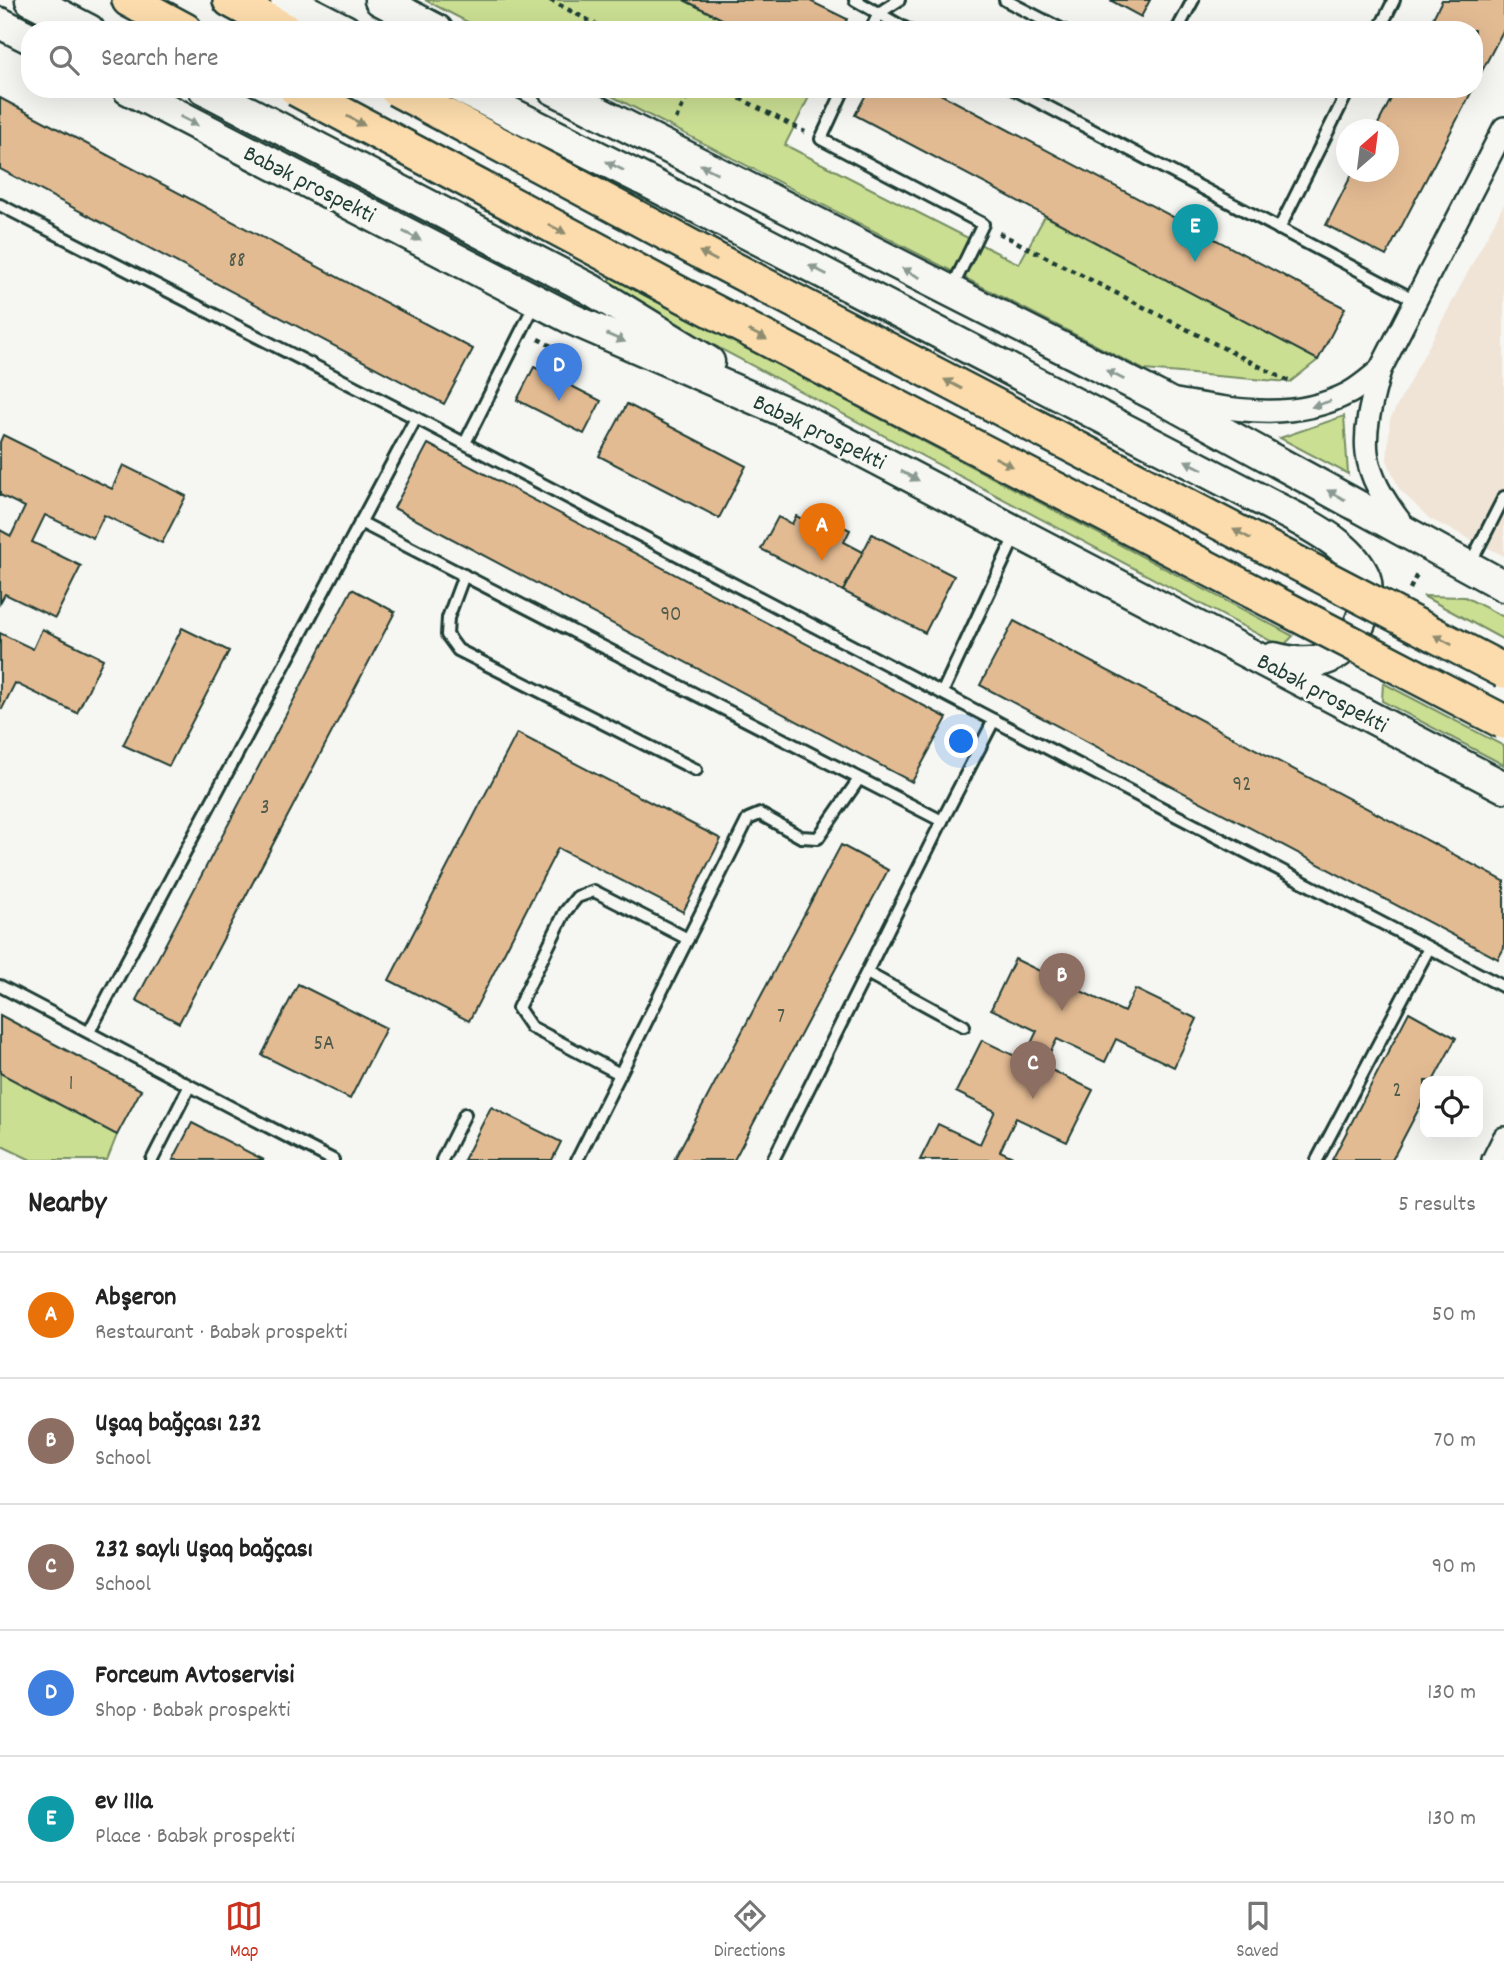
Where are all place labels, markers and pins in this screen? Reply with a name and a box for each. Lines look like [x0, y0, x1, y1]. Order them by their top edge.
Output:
pin: E [1172, 204, 1218, 262]
pin: D [536, 343, 582, 401]
pin: A [799, 503, 845, 561]
pin: B [1039, 953, 1085, 1011]
pin: C [1010, 1041, 1056, 1099]

